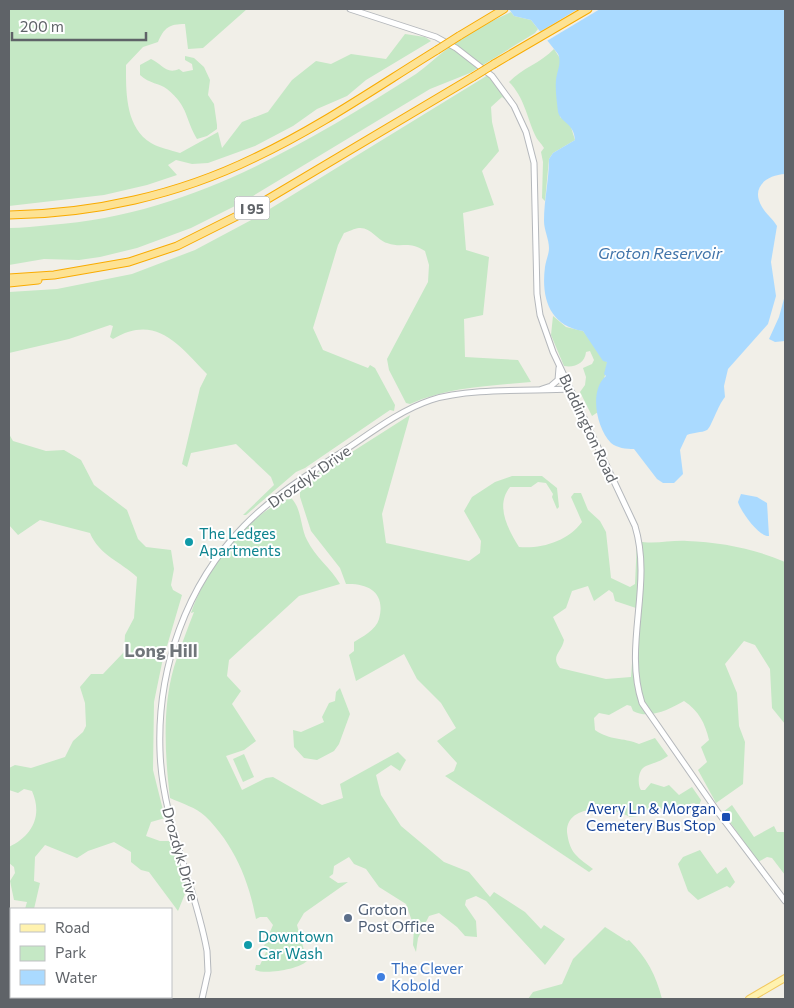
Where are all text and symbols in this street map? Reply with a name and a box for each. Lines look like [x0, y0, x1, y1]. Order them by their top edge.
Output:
scale bar [12, 10, 146, 42]
text: 200 m [20, 17, 64, 35]
road number: I 95 [234, 197, 270, 220]
water label: Groton Reservoir [598, 243, 723, 262]
street label: Buddington Road [556, 371, 622, 485]
street label: Drozdyk Drive [264, 441, 354, 511]
place label: The Ledges Apartments [199, 524, 281, 559]
marker: The Ledges Apartments [183, 536, 195, 548]
district label: Long Hill [124, 639, 198, 661]
place label: Avery Ln & Morgan Cemetery Bus Stop [586, 799, 716, 834]
street label: Drozdyk Drive [159, 805, 203, 903]
marker: Avery Ln & Morgan Cemetery Bus Stop [720, 811, 732, 823]
place label: Groton Post Office [358, 900, 435, 935]
legend [10, 908, 172, 998]
marker: Groton Post Office [342, 912, 354, 924]
text: Road [55, 918, 90, 936]
place label: Downtown Car Wash [258, 927, 334, 962]
marker: Downtown Car Wash [242, 939, 254, 951]
text: Park [55, 943, 86, 961]
place label: The Clever Kobold [391, 959, 463, 994]
text: Water [55, 968, 97, 986]
marker: The Clever Kobold [375, 971, 387, 983]

